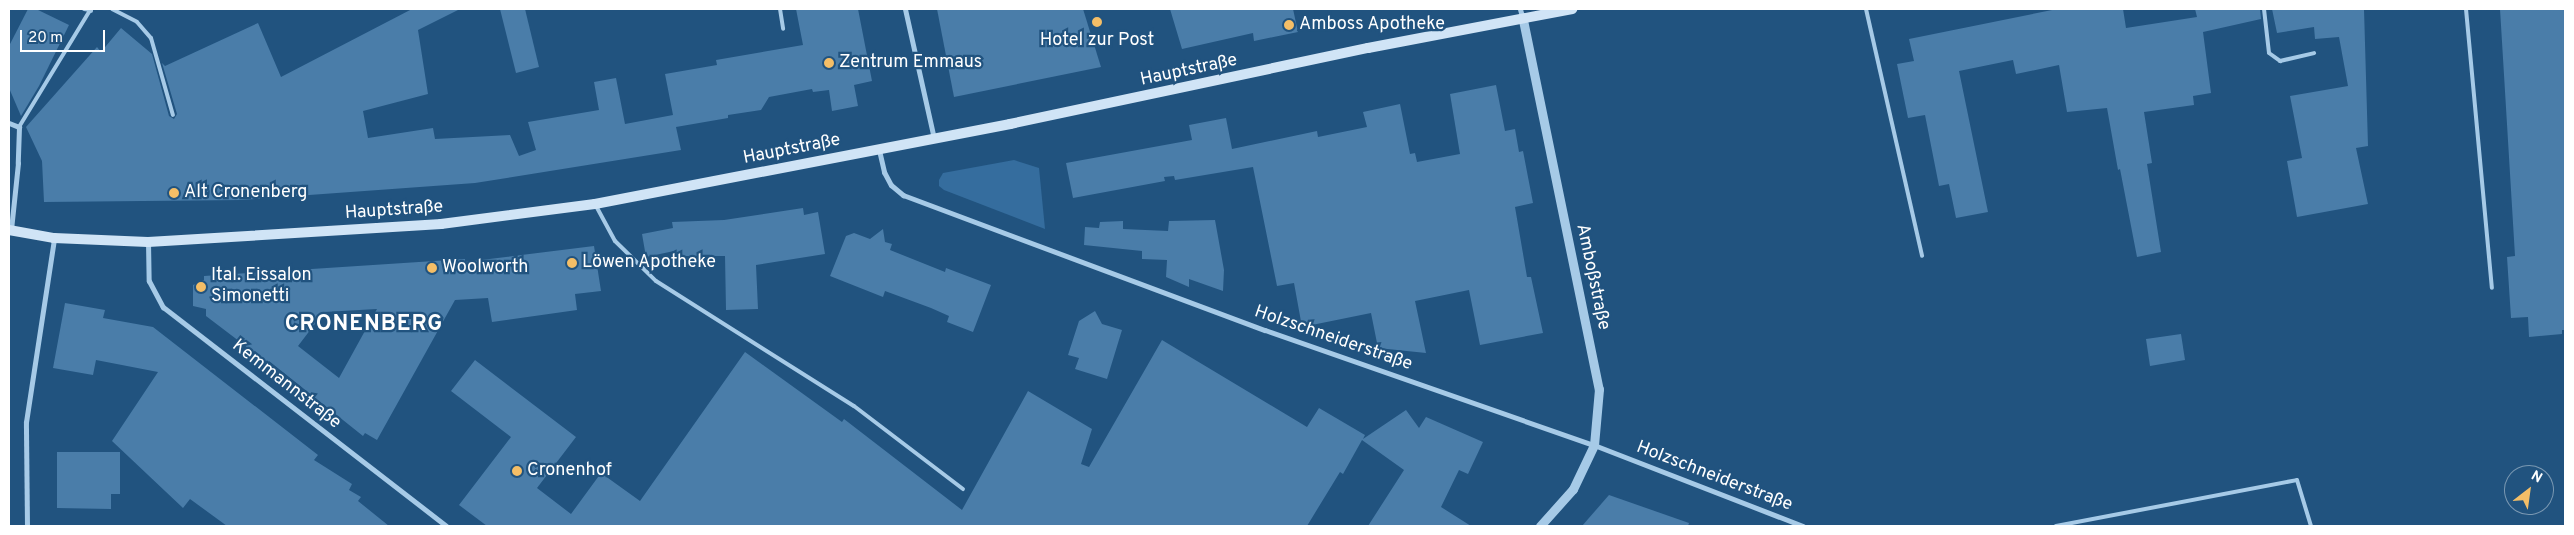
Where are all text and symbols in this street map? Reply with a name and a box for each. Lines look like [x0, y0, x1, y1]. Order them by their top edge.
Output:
place label: Amboss Apotheke [1299, 14, 1446, 36]
marker: Hotel zur Post [1091, 16, 1103, 28]
marker: Amboss Apotheke [1283, 19, 1295, 31]
scale bar [22, 20, 108, 52]
text: 20 m [28, 29, 63, 48]
place label: Hotel zur Post [1040, 30, 1154, 52]
street label: Hauptstraße [1139, 50, 1239, 92]
place label: Zentrum Emmaus [839, 52, 982, 74]
marker: Zentrum Emmaus [823, 57, 835, 69]
street label: Hauptstraße [742, 130, 842, 170]
place label: Alt Cronenberg [184, 182, 307, 204]
marker: Alt Cronenberg [168, 187, 180, 199]
street label: Hauptstraße [344, 197, 444, 225]
street label: Amboßstraße [1570, 222, 1614, 332]
place label: Löwen Apotheke [582, 252, 717, 274]
place label: Woolworth [442, 257, 528, 279]
marker: Löwen Apotheke [566, 257, 578, 269]
marker: Woolworth [426, 262, 438, 274]
place label: Ital. Eissalon Simonetti [211, 266, 312, 308]
marker: Ital. Eissalon Simonetti [195, 281, 207, 293]
street label: Holzschneiderstraße [1251, 302, 1415, 376]
district label: CRONENBERG [283, 312, 445, 338]
street label: Kemmannstraße [227, 336, 345, 434]
street label: Holzschneiderstraße [1633, 437, 1795, 517]
place label: Cronenhof [527, 460, 612, 482]
marker: Cronenhof [511, 465, 523, 477]
north arrow [2504, 465, 2554, 515]
text: N [2528, 468, 2545, 487]

